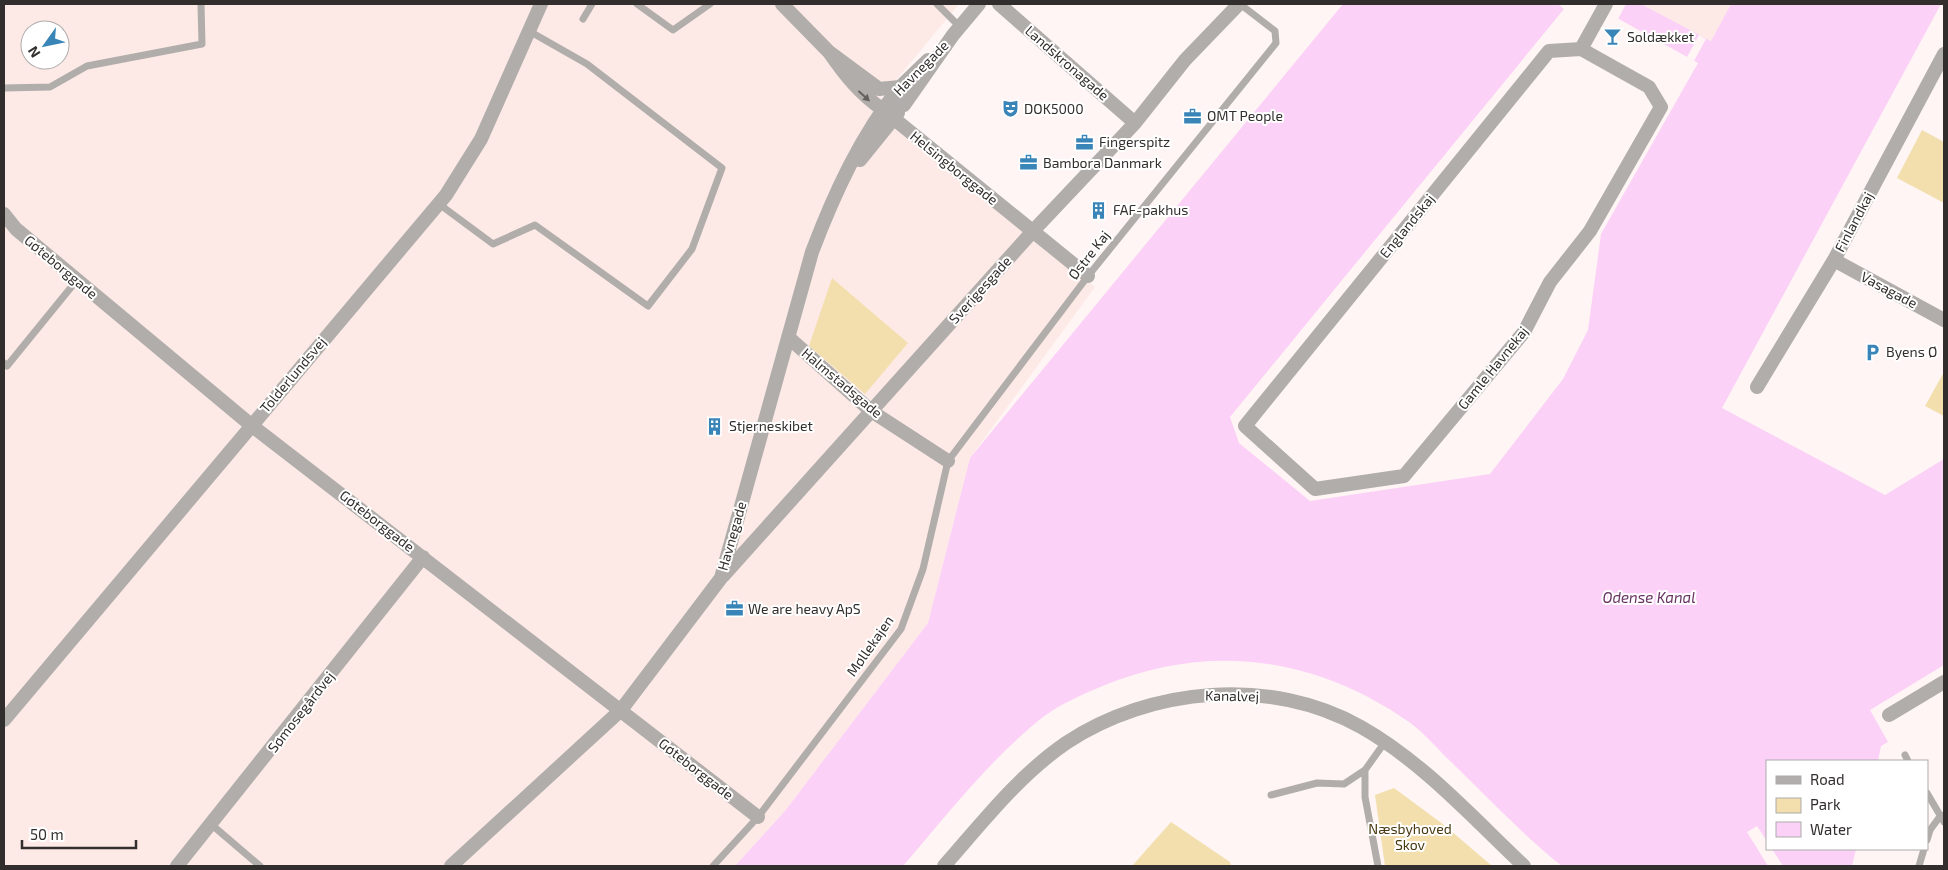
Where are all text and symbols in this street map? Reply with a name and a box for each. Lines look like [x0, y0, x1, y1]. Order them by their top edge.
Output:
north arrow [20, 20, 70, 70]
street label: Landskronagade [1022, 22, 1113, 104]
bar icon: Soldækket [1603, 27, 1623, 47]
place label: Soldækket [1627, 28, 1694, 45]
street label: Havnegade [890, 37, 952, 99]
text: N [24, 43, 44, 61]
one-way arrow [858, 90, 870, 102]
theatre icon: DOK5000 [1000, 99, 1020, 119]
place label: DOK5000 [1024, 100, 1084, 117]
office icon: OMT People [1183, 106, 1203, 126]
place label: OMT People [1207, 107, 1283, 124]
street label: Helsingborggade [907, 127, 1002, 208]
office icon: Fingerspitz [1075, 132, 1095, 152]
place label: Fingerspitz [1099, 133, 1170, 150]
office icon: Bambora Danmark [1019, 153, 1039, 173]
place label: Bambora Danmark [1043, 154, 1162, 171]
street label: Finlandkaj [1831, 189, 1876, 255]
street label: Englandskaj [1376, 190, 1438, 261]
building icon: FAF-pakhus [1089, 200, 1109, 220]
place label: FAF-pakhus [1113, 201, 1188, 218]
street label: Østre Kaj [1064, 227, 1113, 282]
street label: Gøteborggade [21, 231, 101, 302]
street label: Sverigesgade [945, 252, 1014, 327]
street label: Vasagade [1858, 268, 1920, 312]
street label: Gamle Havnekaj [1454, 323, 1531, 413]
street label: Tolderlundsvej [256, 333, 329, 416]
parking icon: Byens Ø [1862, 342, 1882, 362]
place label: Byens Ø [1886, 343, 1937, 360]
street label: Halmstadsgade [799, 344, 886, 421]
building icon: Stjerneskibet [705, 416, 725, 436]
place label: Stjerneskibet [729, 417, 813, 434]
street label: Gøteborggade [337, 486, 418, 555]
street label: Havnegade [714, 499, 749, 572]
water label: Odense Kanal [1602, 588, 1696, 606]
office icon: We are heavy ApS [724, 599, 744, 619]
place label: We are heavy ApS [748, 600, 861, 617]
street label: Møllekajen [843, 612, 897, 679]
street label: Sømosegårdvej [264, 668, 337, 756]
street label: Kanalvej [1205, 687, 1259, 704]
street label: Gøteborggade [656, 734, 737, 803]
legend [1766, 760, 1928, 850]
text: Road [1810, 770, 1845, 788]
text: Park [1810, 795, 1841, 813]
scale bar [22, 818, 136, 850]
park label: Næsbyhoved Skov [1368, 820, 1452, 853]
text: Water [1810, 820, 1852, 838]
text: 50 m [30, 825, 64, 843]

